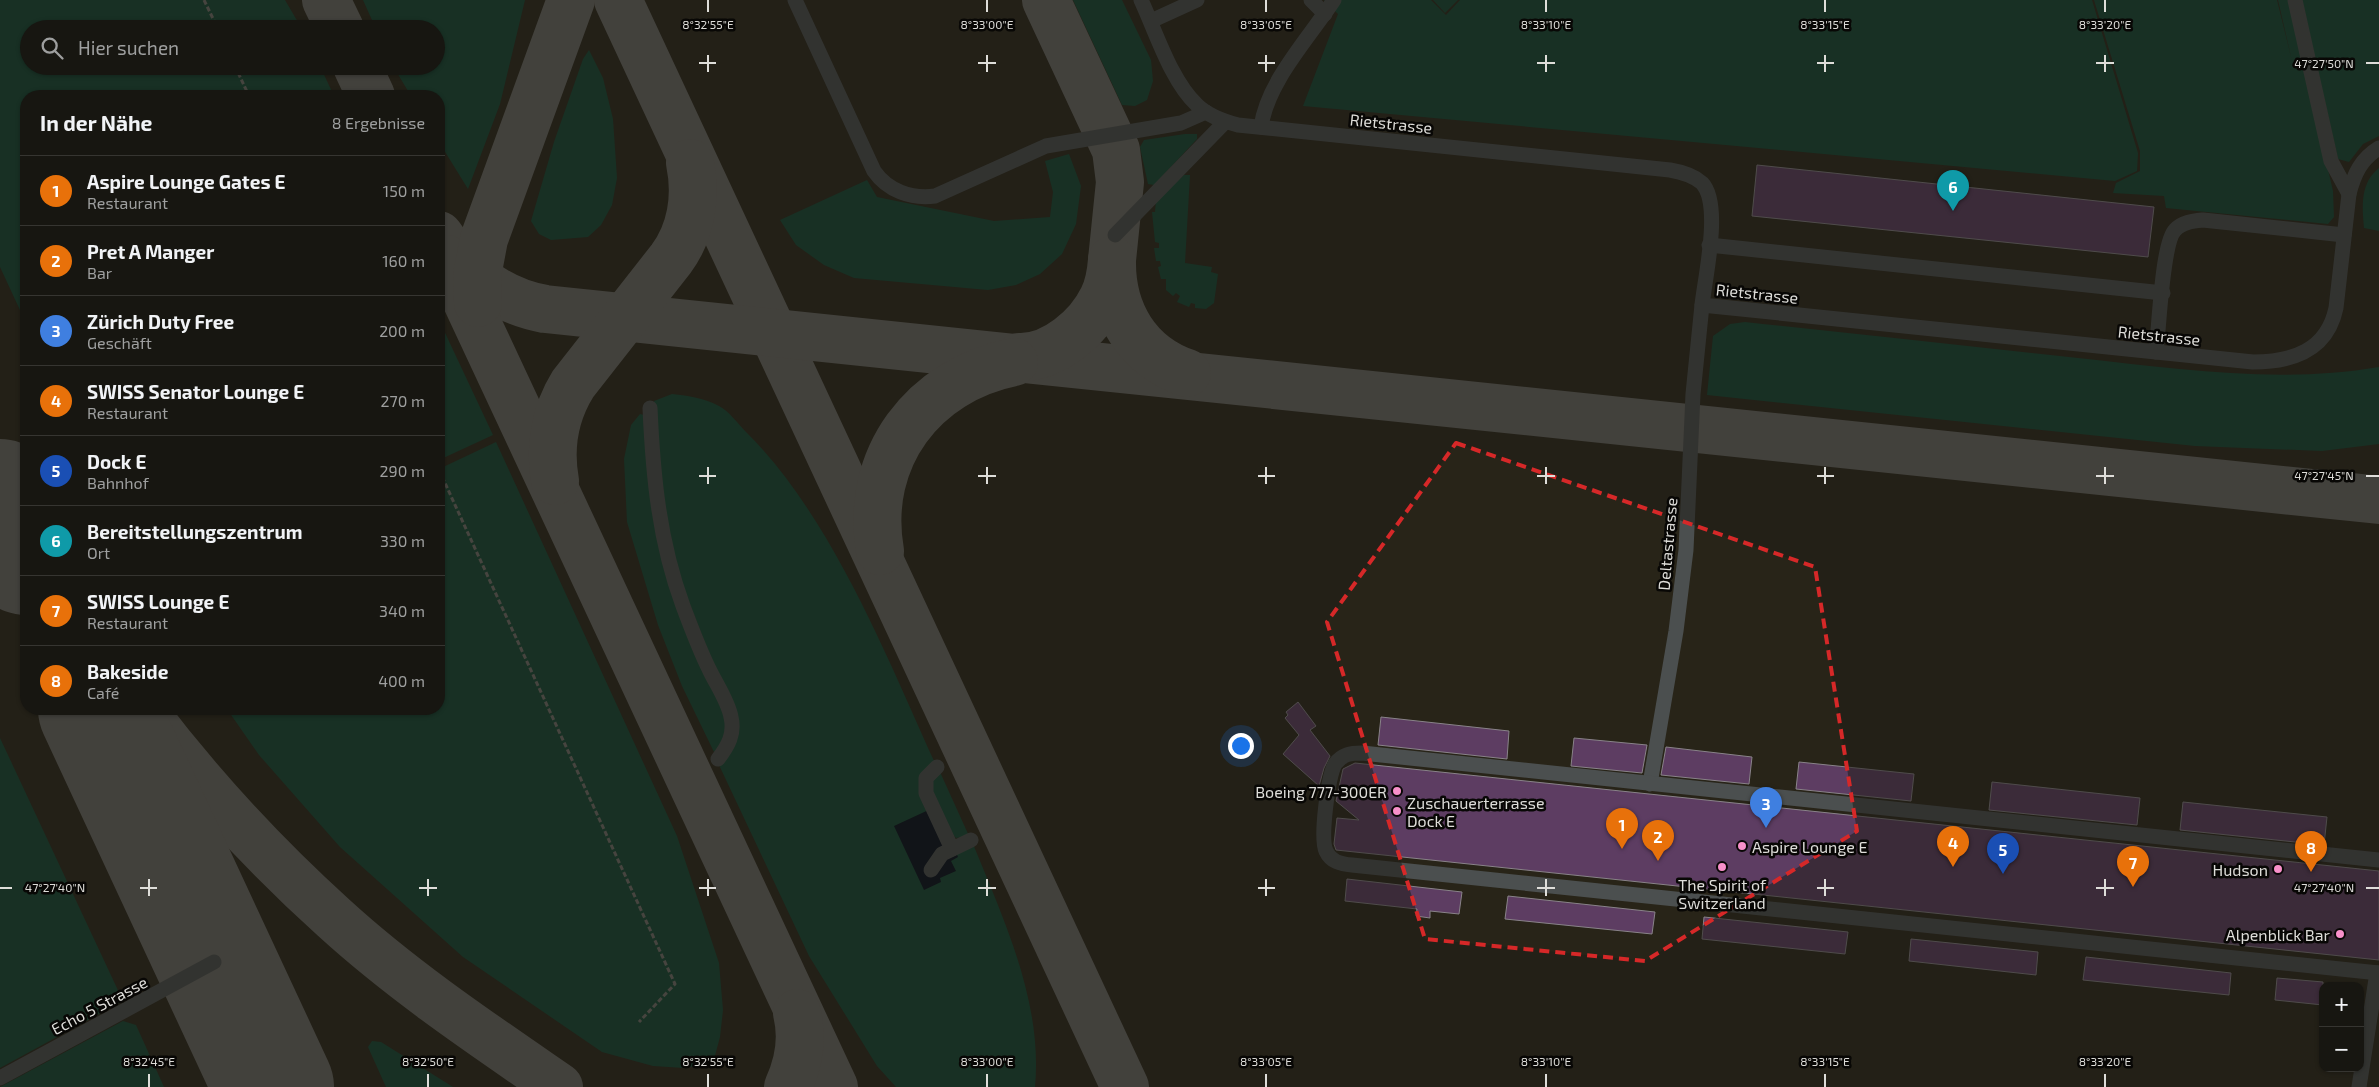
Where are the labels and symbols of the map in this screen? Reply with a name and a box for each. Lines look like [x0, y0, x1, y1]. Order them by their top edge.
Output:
text: 8°32'55"E [682, 17, 734, 31]
text: 8°33'00"E [961, 17, 1014, 31]
text: 8°33'05"E [1240, 17, 1292, 31]
text: 8°33'10"E [1521, 17, 1572, 31]
text: 8°33'15"E [1800, 17, 1850, 31]
text: 8°33'20"E [2079, 17, 2131, 31]
text: 47°27'50"N [2294, 56, 2354, 70]
street label: Rietstrasse [1349, 109, 1433, 137]
pin: 6 [1937, 170, 1969, 211]
street label: Rietstrasse [1715, 279, 1799, 307]
street label: Rietstrasse [2117, 321, 2201, 349]
text: 47°27'45"N [2294, 468, 2354, 482]
street label: Deltastrasse [1653, 497, 1681, 591]
your location [1228, 733, 1254, 759]
place label: Boeing 777-300ER [1255, 782, 1387, 801]
marker: Boeing 777-300ER [1391, 785, 1403, 797]
pin: 3 [1750, 787, 1782, 828]
place label: Zuschauerterrasse Dock E [1407, 793, 1545, 830]
marker: Zuschauerterrasse Dock E [1391, 805, 1403, 817]
pin: 1 [1606, 808, 1638, 849]
pin: 2 [1642, 820, 1674, 861]
pin: 4 [1937, 826, 1969, 867]
pin: 8 [2295, 831, 2327, 872]
pin: 5 [1987, 833, 2019, 874]
place label: Aspire Lounge E [1752, 837, 1867, 856]
marker: Aspire Lounge E [1736, 840, 1748, 852]
pin: 7 [2117, 846, 2149, 887]
place label: Hudson [2213, 860, 2268, 879]
marker: The Spirit of Switzerland [1716, 861, 1728, 873]
marker: Hudson [2272, 863, 2284, 875]
place label: The Spirit of Switzerland [1678, 875, 1767, 912]
text: 47°27'40"N [25, 880, 85, 894]
text: 47°27'40"N [2294, 880, 2354, 894]
place label: Alpenblick Bar [2226, 925, 2331, 944]
marker: Alpenblick Bar [2334, 928, 2346, 940]
street label: Echo 5 Strasse [48, 972, 150, 1038]
text: 8°32'45"E [123, 1054, 175, 1068]
text: 8°32'50"E [402, 1054, 454, 1068]
text: 8°32'55"E [682, 1054, 734, 1068]
text: 8°33'00"E [961, 1054, 1014, 1068]
text: 8°33'05"E [1240, 1054, 1292, 1068]
text: 8°33'10"E [1521, 1054, 1572, 1068]
text: 8°33'15"E [1800, 1054, 1850, 1068]
text: 8°33'20"E [2079, 1054, 2131, 1068]

